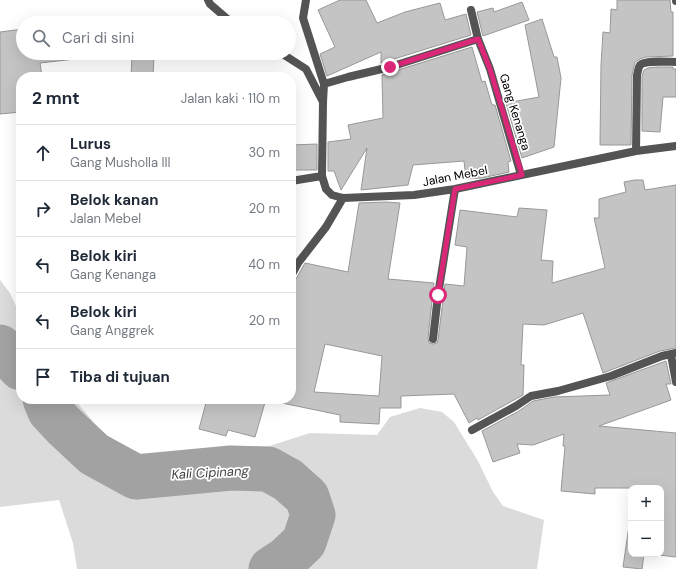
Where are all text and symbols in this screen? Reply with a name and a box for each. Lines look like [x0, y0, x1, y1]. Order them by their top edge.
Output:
search box [16, 16, 296, 60]
icon: search [30, 27, 52, 49]
text: Cari di sini [62, 28, 134, 48]
route end [381, 58, 399, 76]
street label: Gang Kenanga [496, 72, 534, 152]
text: 2 mnt [32, 87, 80, 109]
text: Jalan kaki · 110 m [181, 90, 280, 107]
text: Lurus [70, 134, 111, 154]
icon: ahead [32, 142, 54, 164]
text: 30 m [248, 144, 280, 161]
text: Gang Musholla III [70, 154, 171, 171]
street label: Jalan Mebel [421, 162, 489, 190]
text: Belok kanan [70, 190, 158, 210]
icon: right [32, 198, 54, 220]
text: 20 m [249, 200, 280, 217]
text: Jalan Mebel [70, 210, 141, 227]
text: Belok kiri [70, 246, 137, 266]
icon: left [32, 254, 54, 276]
text: 40 m [248, 256, 280, 273]
text: Gang Kenanga [70, 266, 156, 283]
route start [429, 286, 447, 304]
text: Belok kiri [70, 302, 137, 322]
icon: left [32, 310, 54, 332]
text: 20 m [249, 312, 280, 329]
text: Gang Anggrek [70, 322, 154, 339]
icon: arrive [32, 366, 54, 388]
text: Tiba di tujuan [70, 367, 170, 387]
water label: Kali Cipinang [171, 462, 250, 483]
map controls [628, 485, 664, 557]
button: + [628, 485, 664, 521]
button: − [628, 521, 664, 557]

